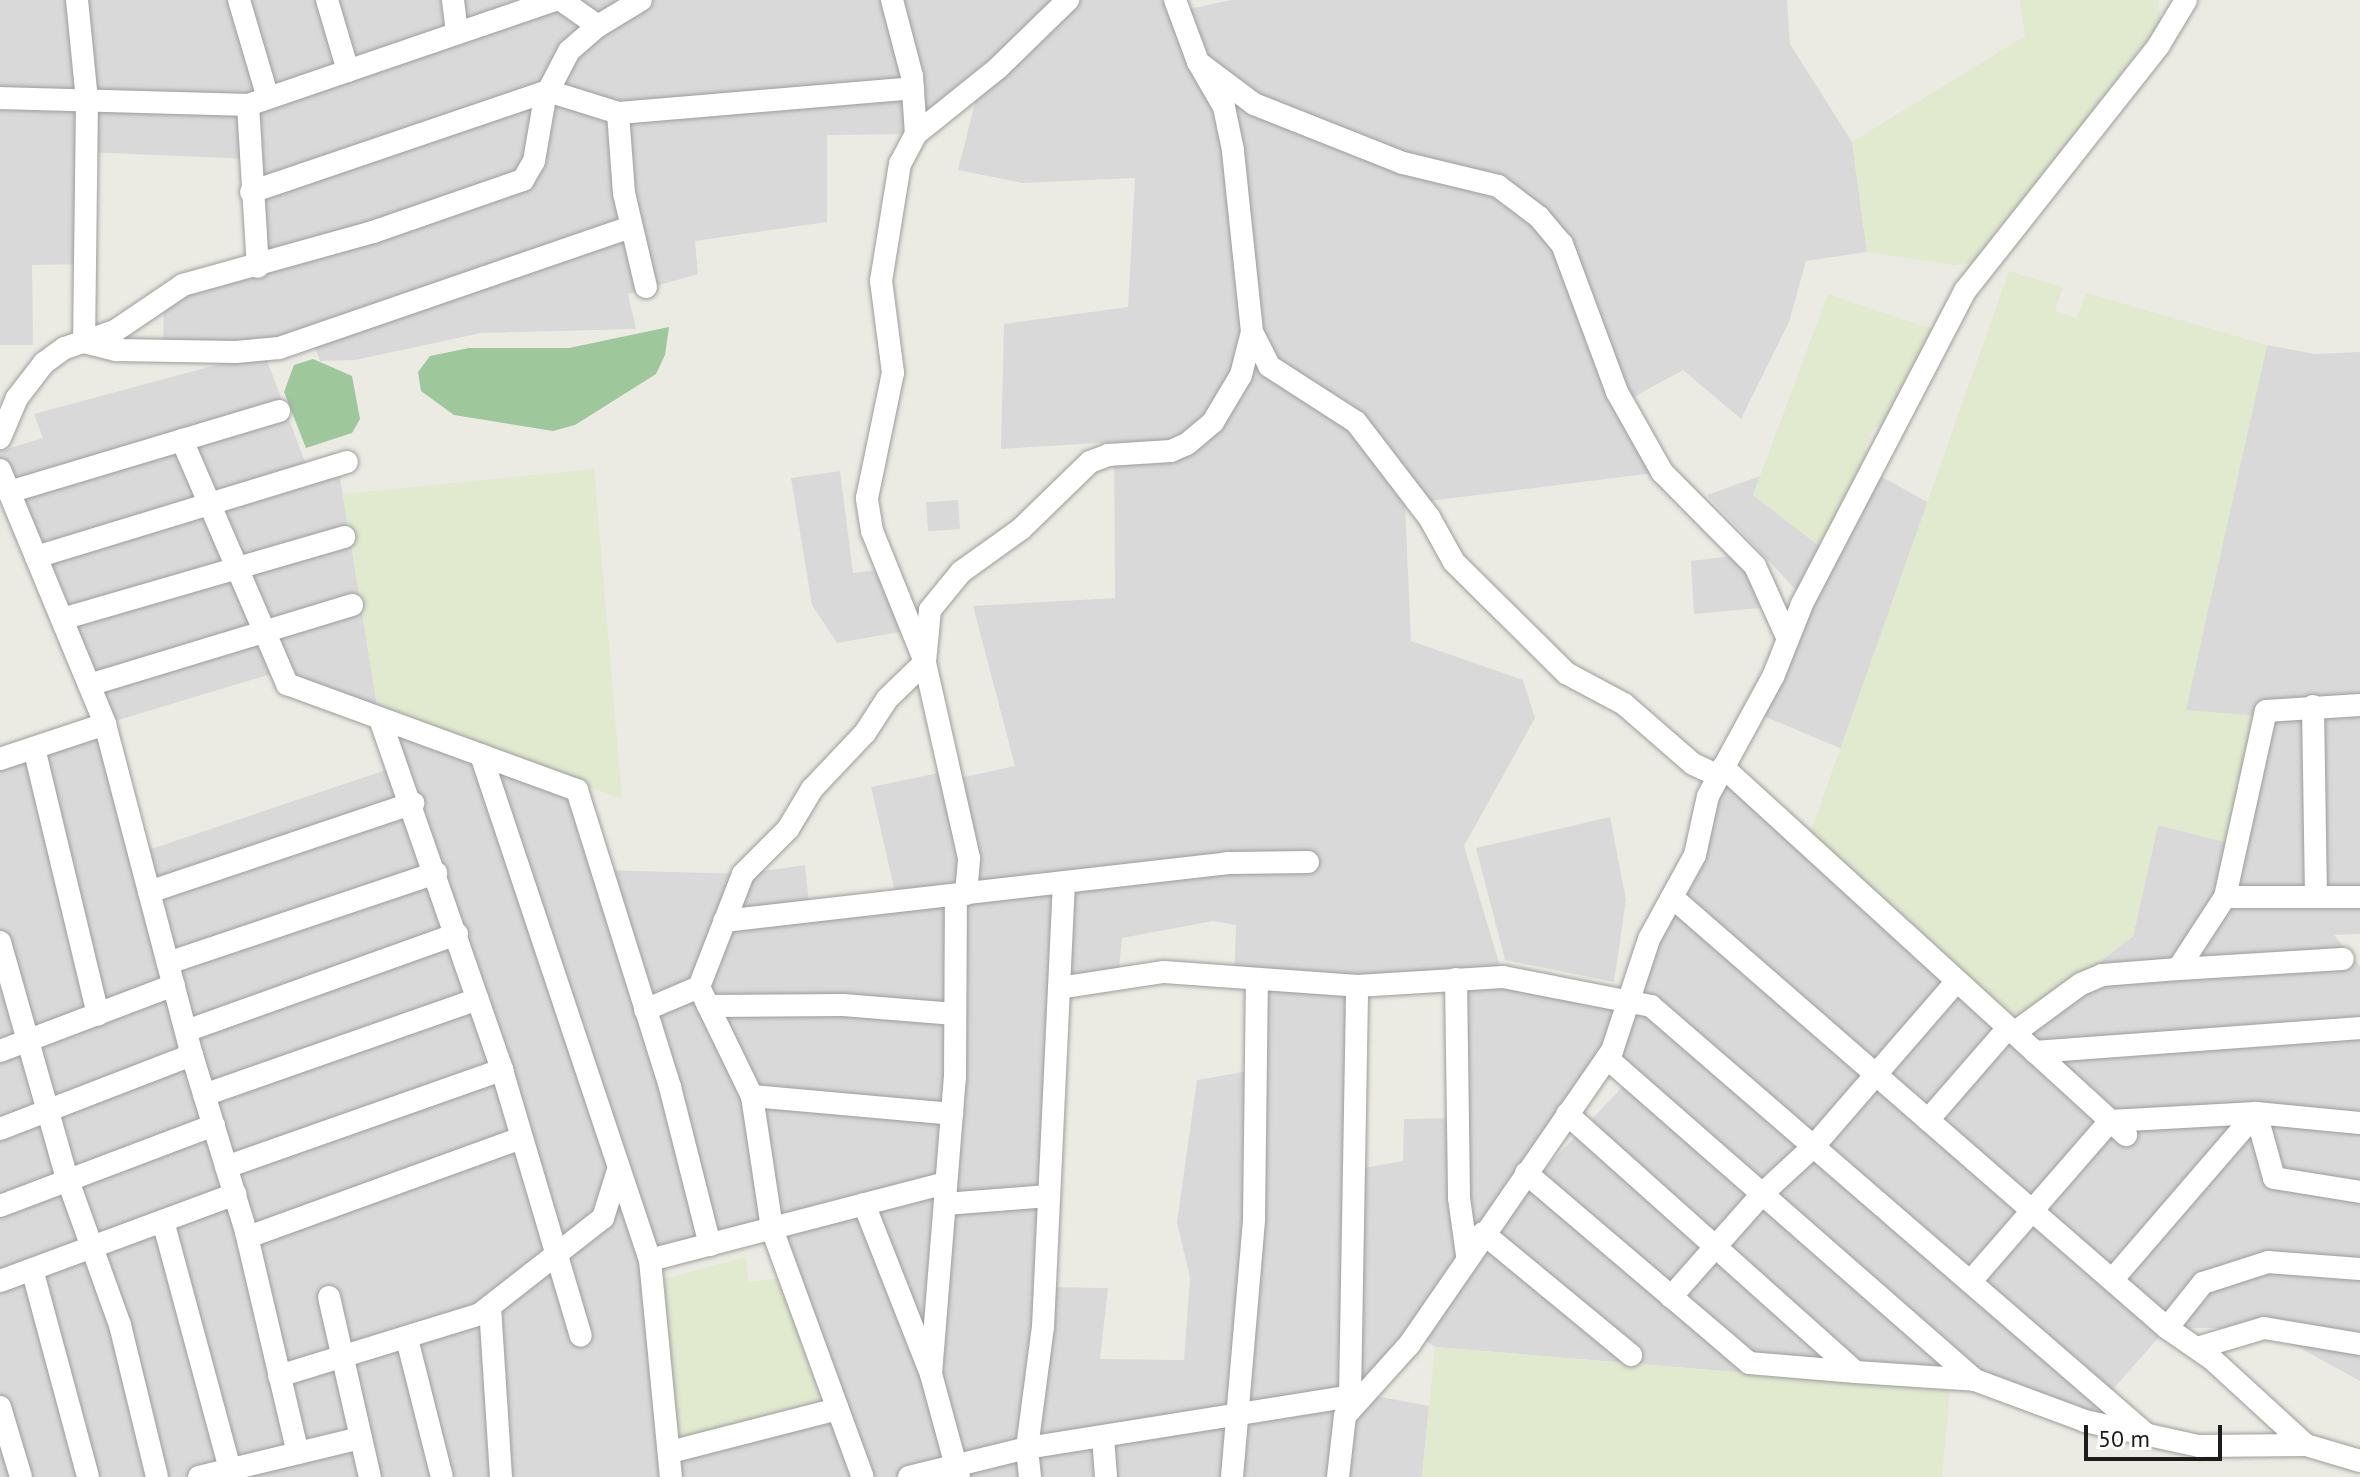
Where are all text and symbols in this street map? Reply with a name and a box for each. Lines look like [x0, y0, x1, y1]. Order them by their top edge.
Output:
scale bar [2088, 1409, 2226, 1459]
text: 50 m [2098, 1423, 2150, 1454]

